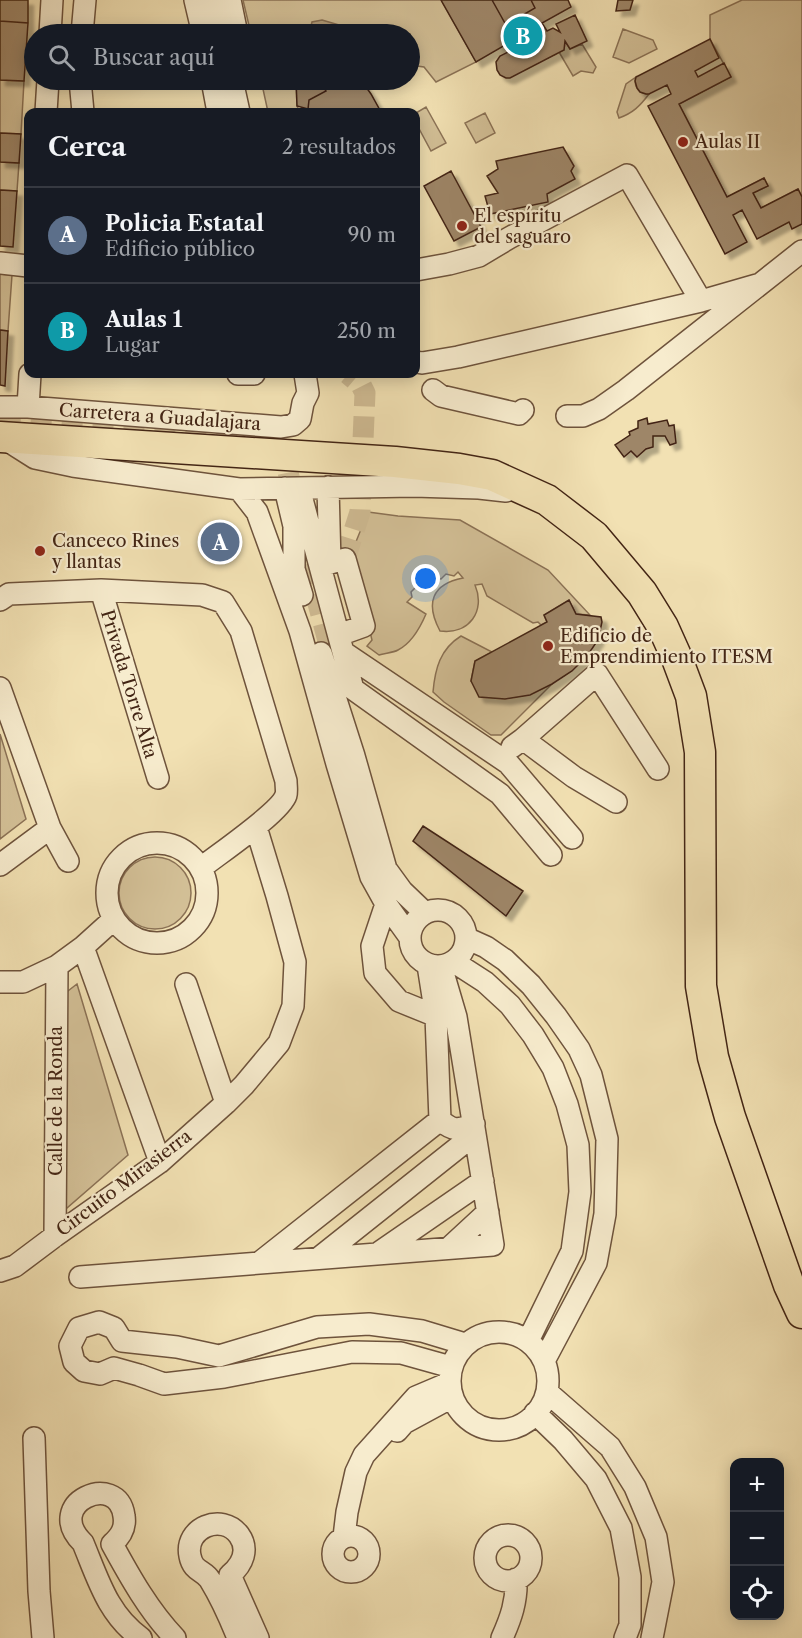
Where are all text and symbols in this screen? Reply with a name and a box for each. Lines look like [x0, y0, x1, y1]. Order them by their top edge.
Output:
pin: B [504, 14, 542, 58]
search box [24, 24, 420, 90]
icon: search [45, 41, 78, 74]
text: Buscar aquí [93, 44, 215, 71]
text: Cerca [48, 131, 126, 163]
place label: Aulas II [694, 131, 760, 153]
text: 2 resultados [282, 135, 396, 159]
marker: Aulas II [676, 135, 690, 149]
place label: El espíritu del saguaro [474, 205, 571, 248]
text: Policia Estatal [105, 210, 264, 237]
marker: El espíritu del saguaro [455, 219, 469, 233]
text: A [60, 223, 75, 247]
text: 90 m [348, 223, 396, 247]
text: Edificio público [105, 237, 255, 261]
text: Aulas 1 [105, 306, 182, 333]
text: B [60, 319, 75, 343]
text: 250 m [337, 319, 396, 343]
text: Lugar [105, 333, 160, 357]
street label: Carretera a Guadalajara [58, 399, 262, 435]
pin: A [200, 520, 240, 564]
place label: Canceco Rines y llantas [51, 530, 179, 573]
marker: Canceco Rines y llantas [33, 544, 47, 558]
your location [411, 564, 440, 593]
street label: Privada Torre Alta [96, 607, 162, 762]
place label: Edificio de Emprendimiento ITESM [560, 625, 773, 668]
marker: Edificio de Emprendimiento ITESM [541, 639, 555, 653]
street label: Calle de la Ronda [45, 1026, 67, 1176]
street label: Circuito Mirasierra [52, 1125, 196, 1241]
map controls [730, 1458, 784, 1620]
button: + [730, 1458, 784, 1512]
button: − [730, 1512, 784, 1566]
button: locate [730, 1566, 784, 1620]

